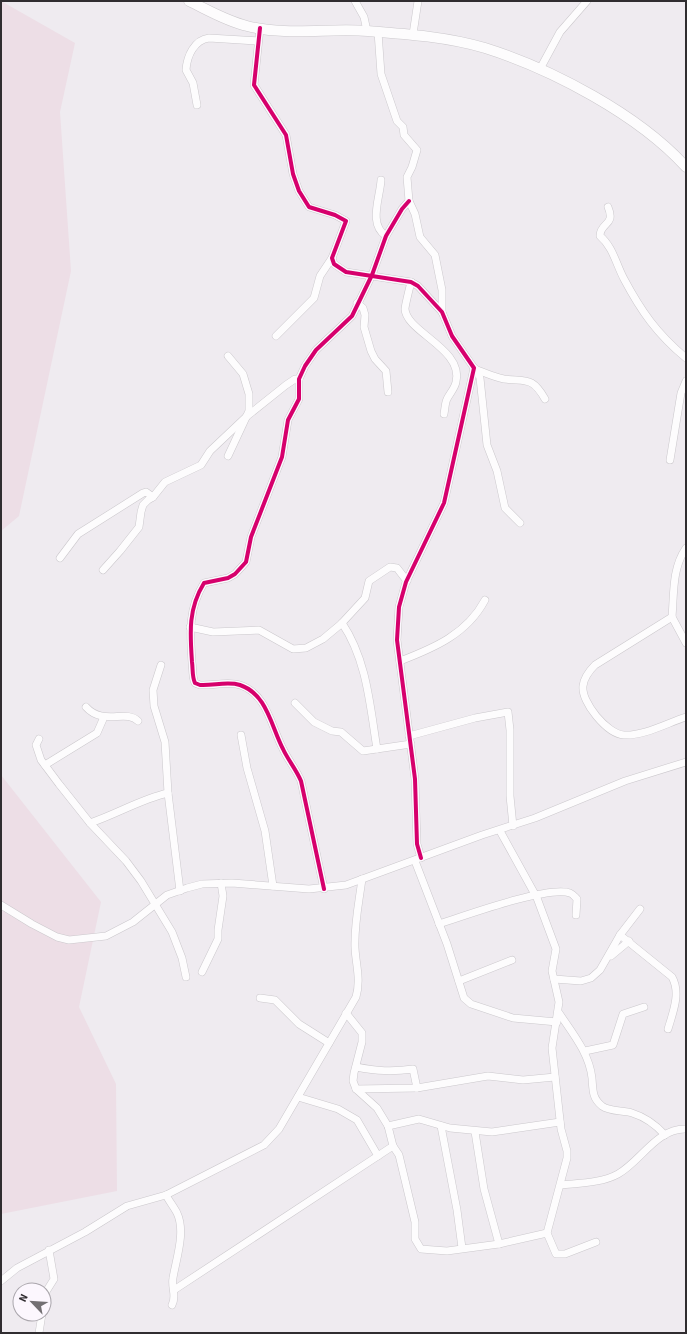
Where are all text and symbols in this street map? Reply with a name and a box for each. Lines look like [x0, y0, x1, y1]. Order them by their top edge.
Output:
north arrow [12, 1282, 52, 1322]
text: N [15, 1291, 32, 1304]

